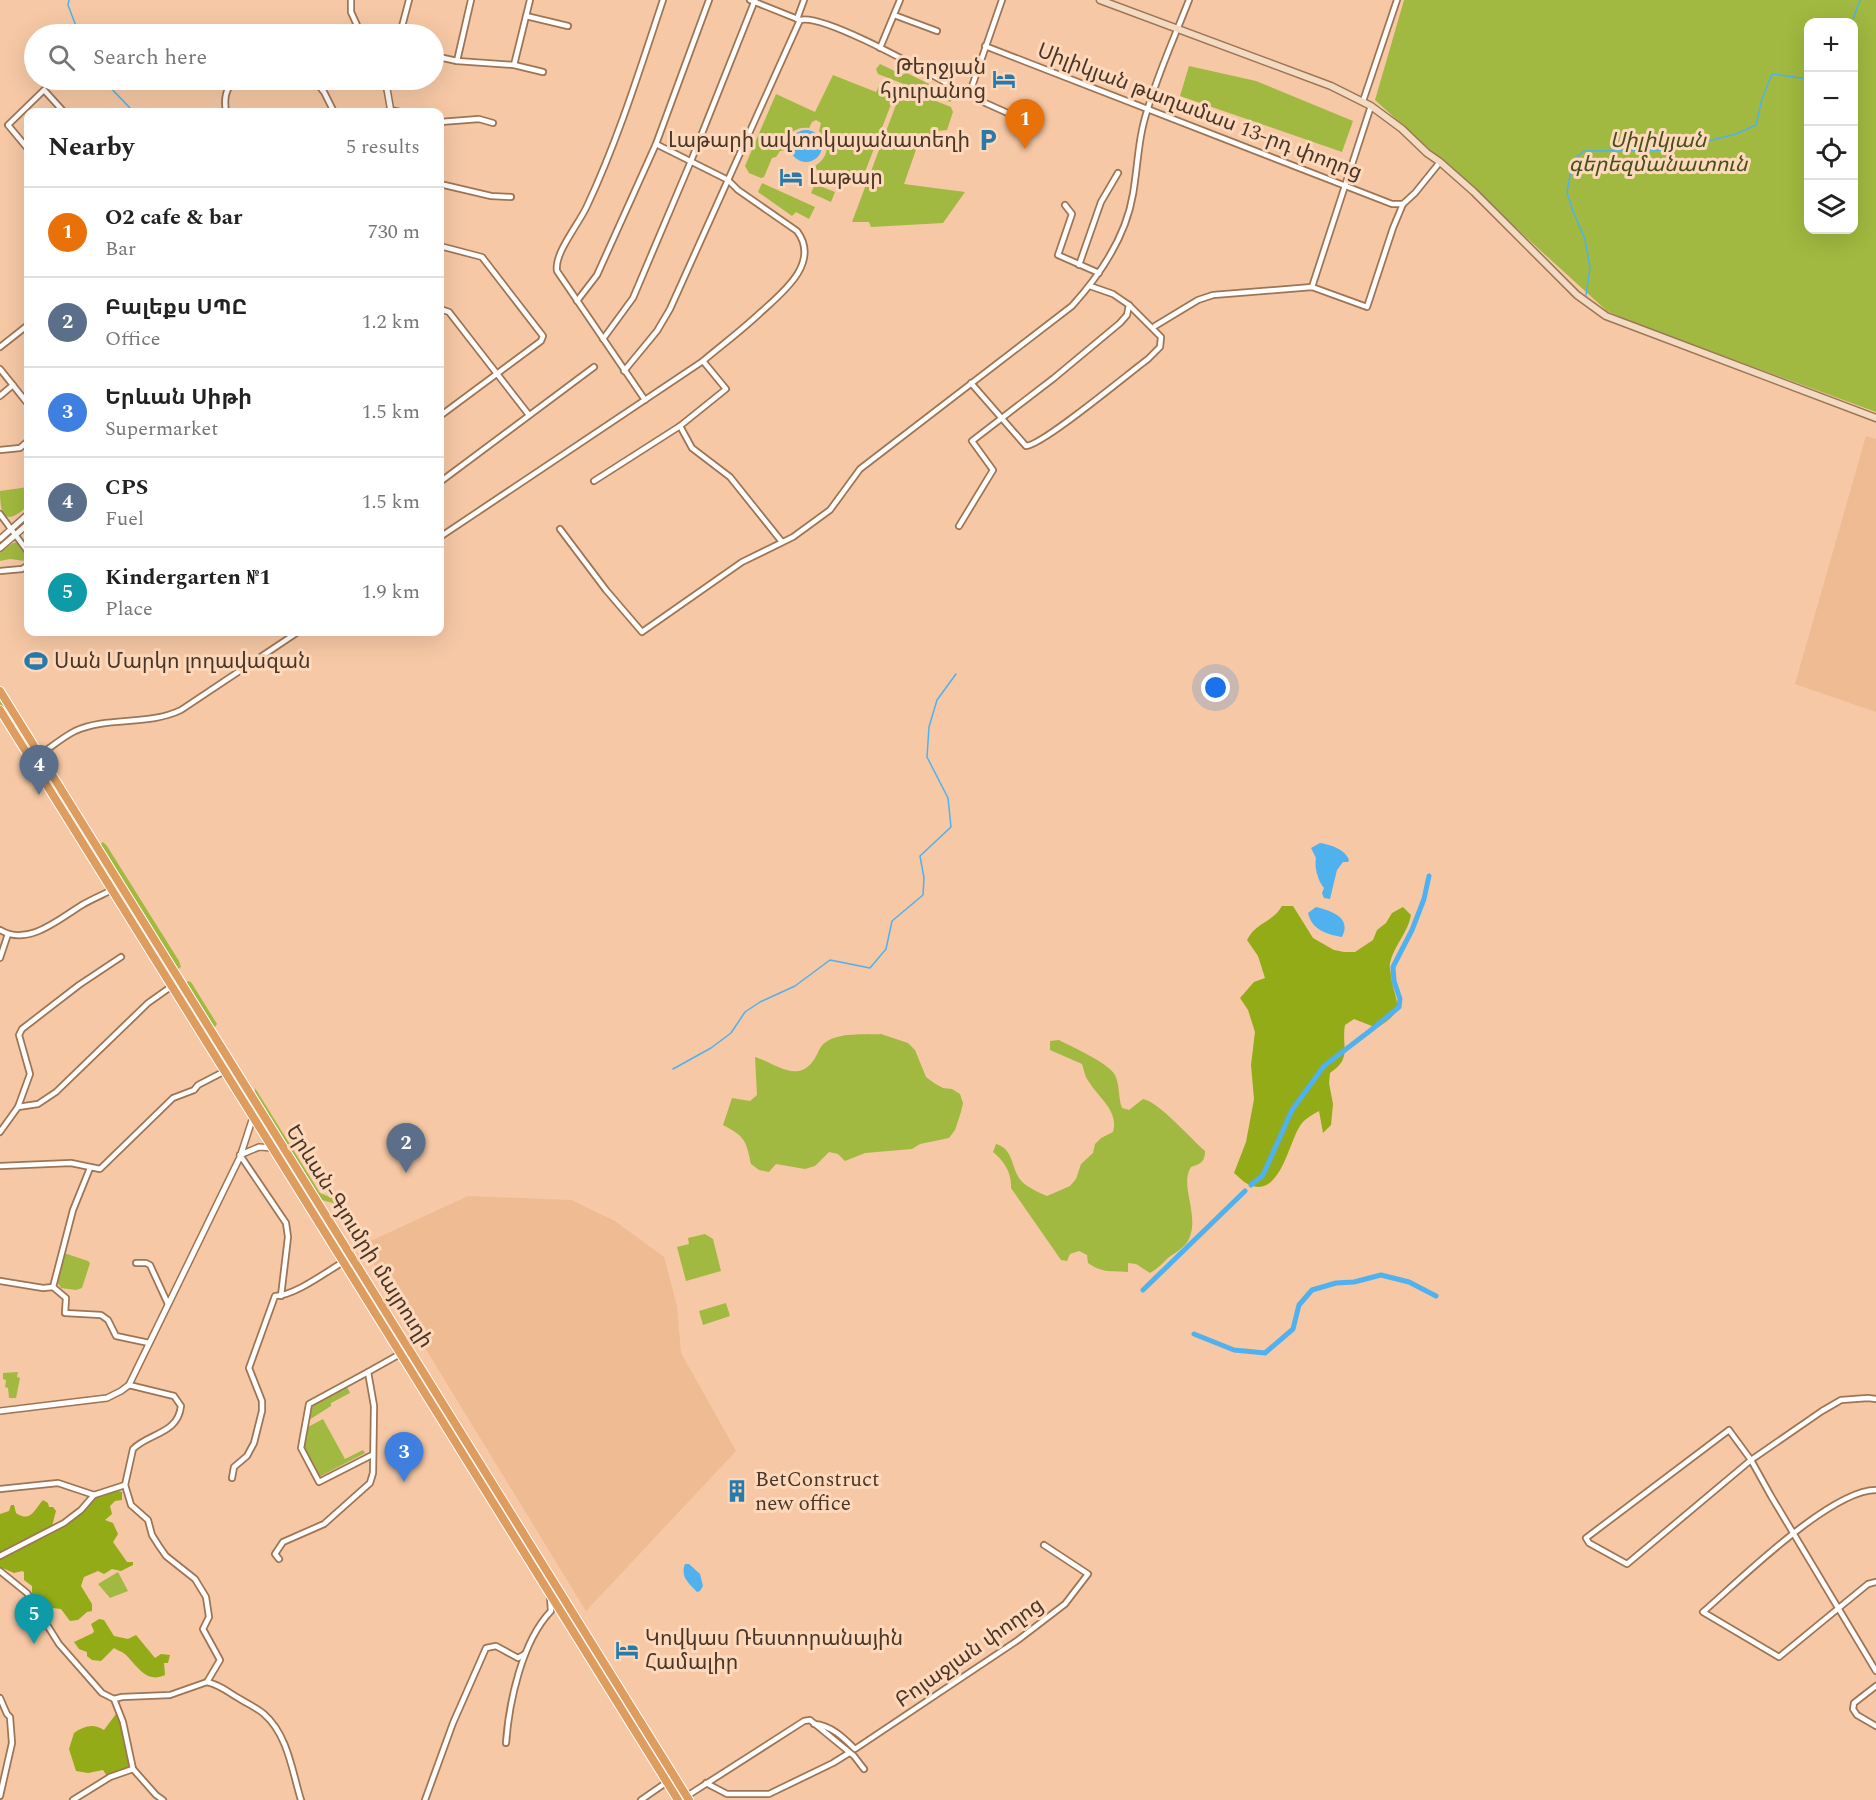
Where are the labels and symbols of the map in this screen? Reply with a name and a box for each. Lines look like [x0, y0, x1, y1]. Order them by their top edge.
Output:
street label: Սիլիկյան թաղամաս 13-րդ փողոց [1032, 35, 1367, 189]
place label: Թերջյան հյուրանոց [880, 52, 986, 108]
hotel icon: Թերջյան հյուրանոց [991, 66, 1017, 92]
pin: 1 [1006, 100, 1044, 149]
place label: Լաթարի ավտոկայանատեղի [668, 125, 970, 157]
park label: Սիլիկյան գերեզմանատուն [1569, 125, 1749, 181]
parking icon: Լաթարի ավտոկայանատեղի [975, 127, 1001, 153]
place label: Լաթար [809, 162, 883, 194]
hotel icon: Լաթար [778, 164, 804, 190]
place label: Սան Մարկո լողավազան [54, 646, 311, 678]
sports icon: Սան Մարկո լողավազան [23, 648, 49, 674]
your location [1201, 673, 1230, 702]
pin: 4 [20, 746, 58, 795]
street label: Երևան-Գյումրի մայրուղի [277, 1119, 441, 1355]
pin: 2 [386, 1124, 426, 1173]
pin: 3 [384, 1432, 424, 1482]
place label: BetConstruct new office [755, 1464, 880, 1520]
building icon: BetConstruct new office [724, 1478, 750, 1504]
street label: Բոյաջյան փողոց [889, 1590, 1050, 1716]
pin: 5 [15, 1594, 54, 1644]
place label: Կովկաս Ռեստորանային Համալիր [645, 1623, 903, 1679]
hotel icon: Կովկաս Ռեստորանային Համալիր [614, 1637, 640, 1663]

